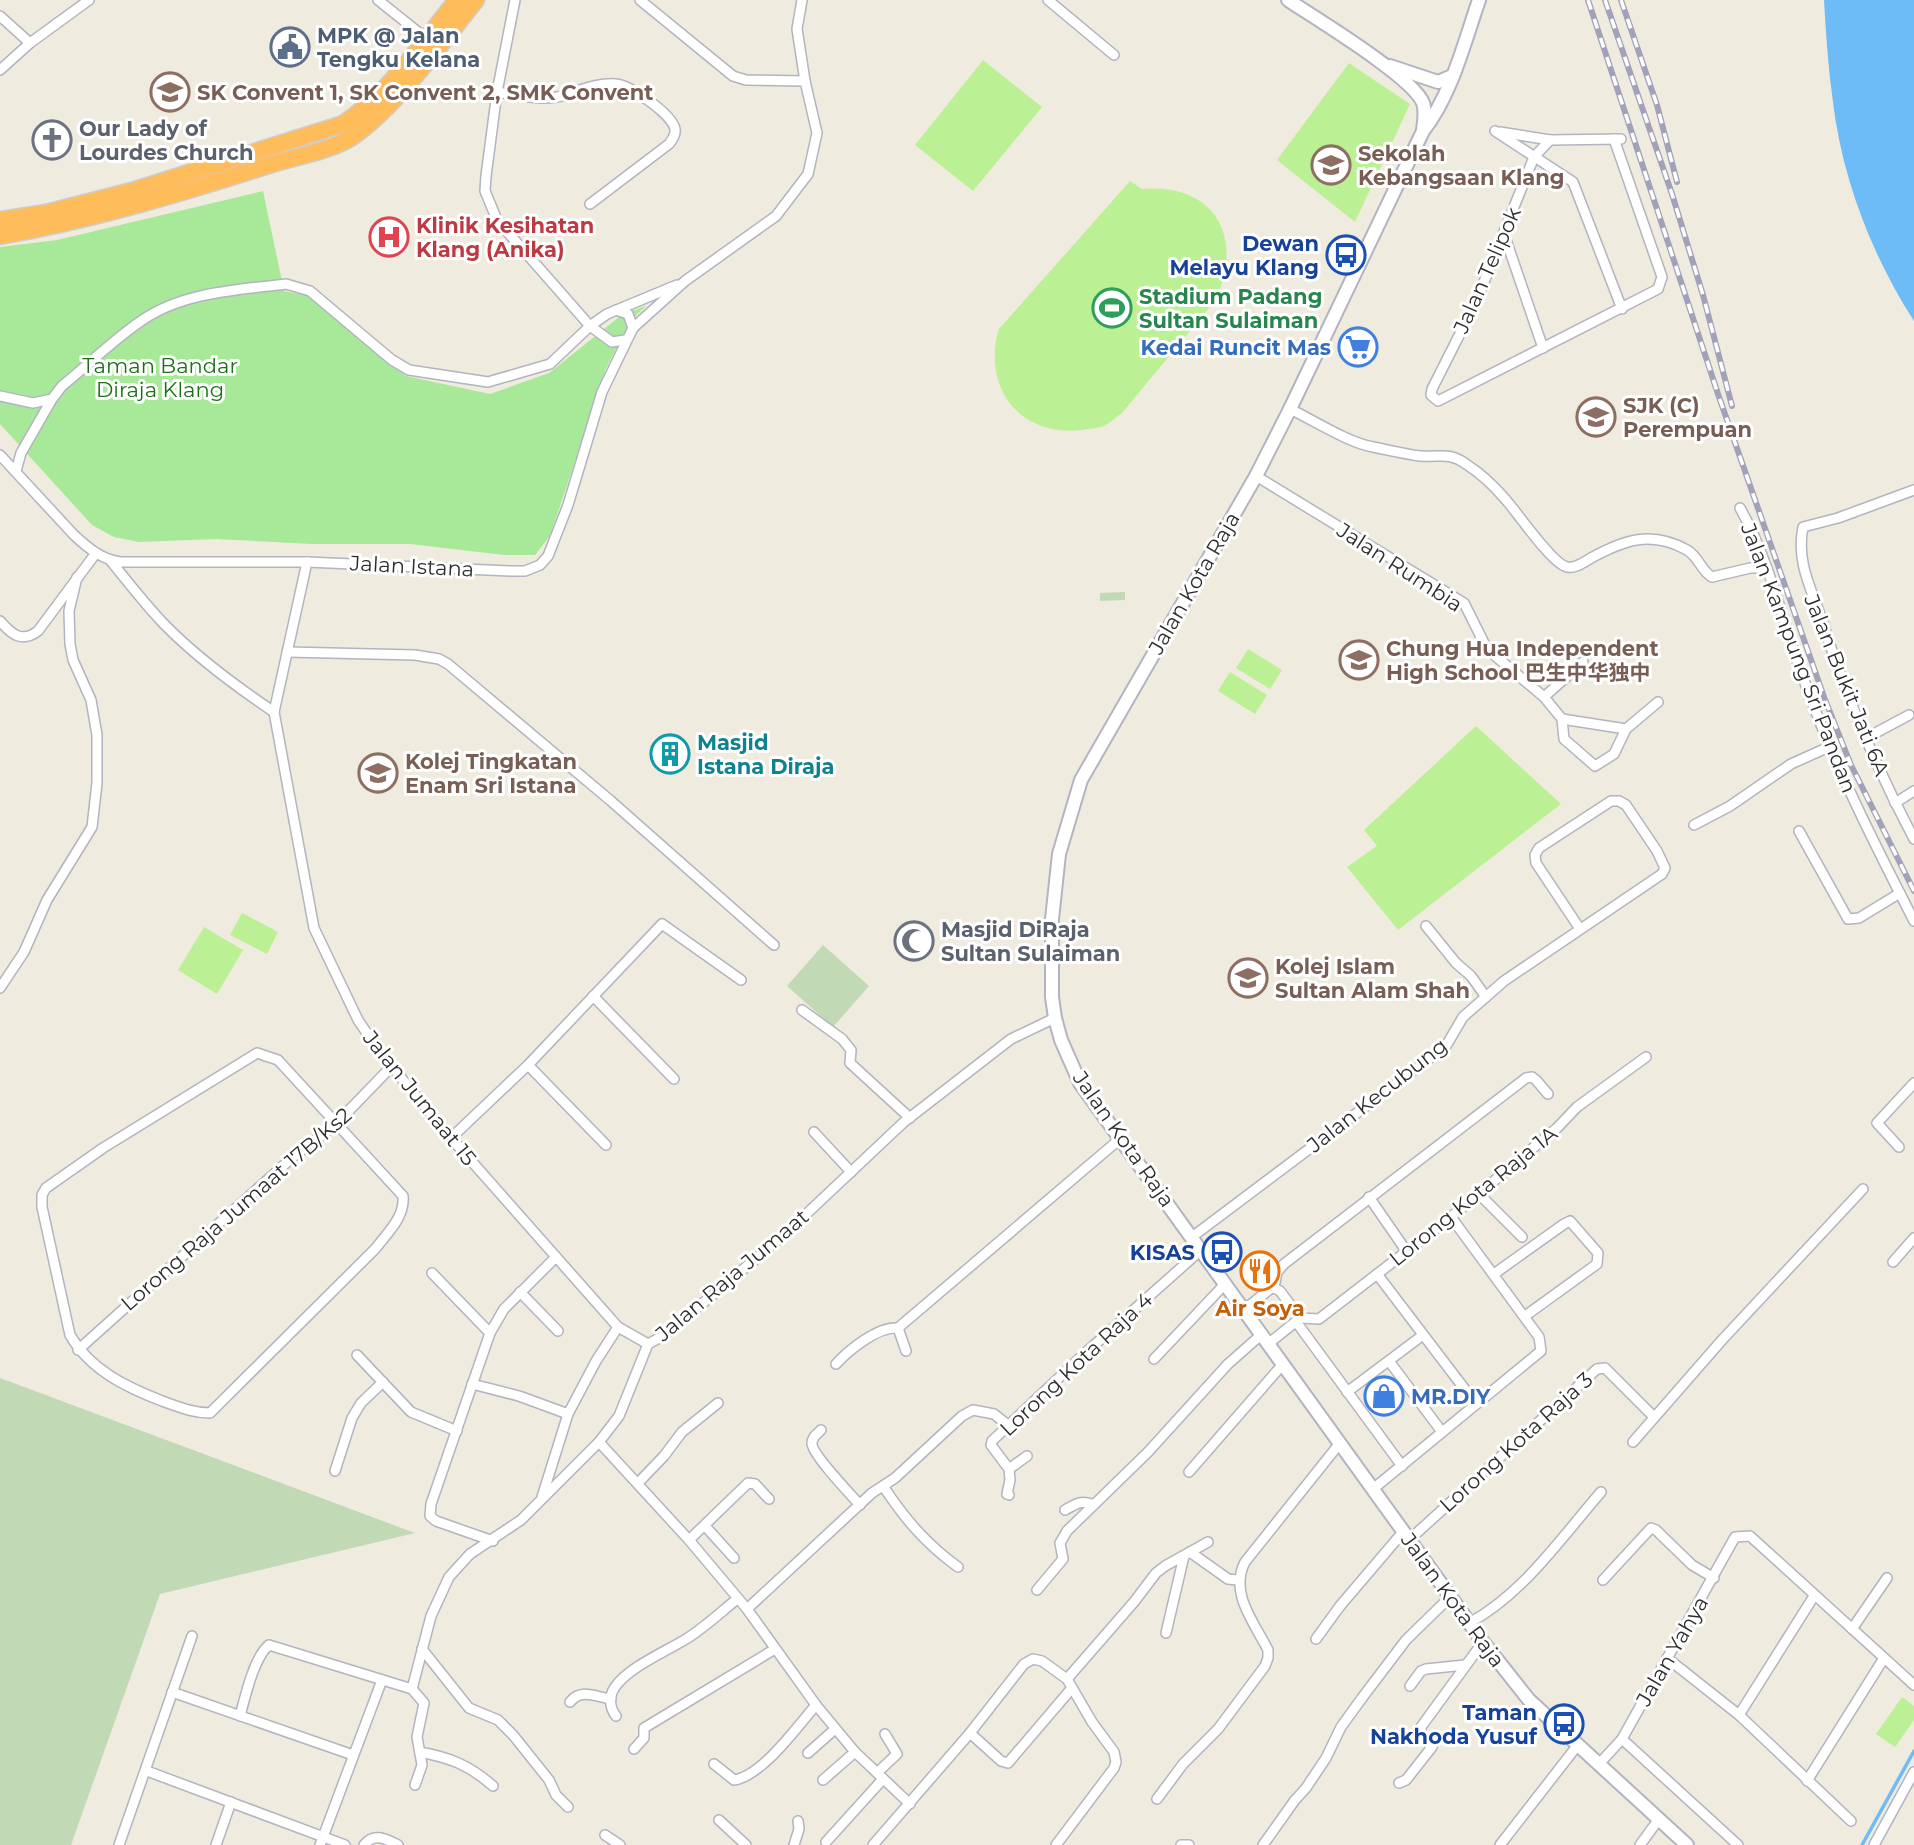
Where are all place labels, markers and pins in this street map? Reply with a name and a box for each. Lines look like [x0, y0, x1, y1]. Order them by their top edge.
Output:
place label: MPK @ Jalan Tengku Kelana [317, 23, 480, 72]
public building icon: MPK @ Jalan Tengku Kelana [269, 26, 311, 68]
school or university icon: SK Convent 1, SK Convent 2, SMK Convent [149, 71, 191, 113]
place label: SK Convent 1, SK Convent 2, SMK Convent [197, 80, 653, 105]
place label: Our Lady of Lourdes Church [79, 116, 253, 165]
church icon: Our Lady of Lourdes Church [31, 119, 73, 161]
place label: Sekolah Kebangsaan Klang [1358, 141, 1565, 190]
school or university icon: Sekolah Kebangsaan Klang [1310, 144, 1352, 186]
place label: Klinik Kesihatan Klang (Anika) [416, 213, 594, 262]
hospital icon: Klinik Kesihatan Klang (Anika) [368, 216, 410, 258]
place label: Dewan Melayu Klang [1170, 231, 1319, 280]
bus stop icon: Dewan Melayu Klang [1325, 234, 1367, 276]
place label: Stadium Padang Sultan Sulaiman [1139, 284, 1322, 333]
sports icon: Stadium Padang Sultan Sulaiman [1091, 287, 1133, 329]
supermarket icon: Kedai Runcit Mas [1337, 326, 1379, 368]
place label: Kedai Runcit Mas [1141, 335, 1331, 360]
place label: SJK (C) Perempuan [1623, 393, 1752, 442]
school or university icon: SJK (C) Perempuan [1575, 396, 1617, 438]
place label: Chung Hua Independent High School 巴生中华独中 [1386, 636, 1659, 685]
school or university icon: Chung Hua Independent High School 巴生中华独中 [1338, 639, 1380, 681]
place label: Masjid Istana Diraja [697, 730, 834, 779]
building icon: Masjid Istana Diraja [649, 733, 691, 775]
place label: Kolej Tingkatan Enam Sri Istana [405, 749, 577, 798]
school or university icon: Kolej Tingkatan Enam Sri Istana [357, 752, 399, 794]
place label: Masjid DiRaja Sultan Sulaiman [941, 917, 1120, 966]
mosque icon: Masjid DiRaja Sultan Sulaiman [893, 920, 935, 962]
place label: Kolej Islam Sultan Alam Shah [1275, 954, 1470, 1003]
school or university icon: Kolej Islam Sultan Alam Shah [1227, 957, 1269, 999]
bus stop icon: KISAS [1201, 1231, 1243, 1273]
place label: KISAS [1130, 1240, 1195, 1265]
restaurant icon: Air Soya [1239, 1250, 1281, 1292]
place label: Air Soya [1214, 1296, 1305, 1321]
shop icon: MR.DIY [1363, 1375, 1405, 1417]
place label: MR.DIY [1411, 1384, 1491, 1409]
place label: Taman Nakhoda Yusuf [1370, 1700, 1538, 1749]
bus stop icon: Taman Nakhoda Yusuf [1543, 1703, 1585, 1745]

